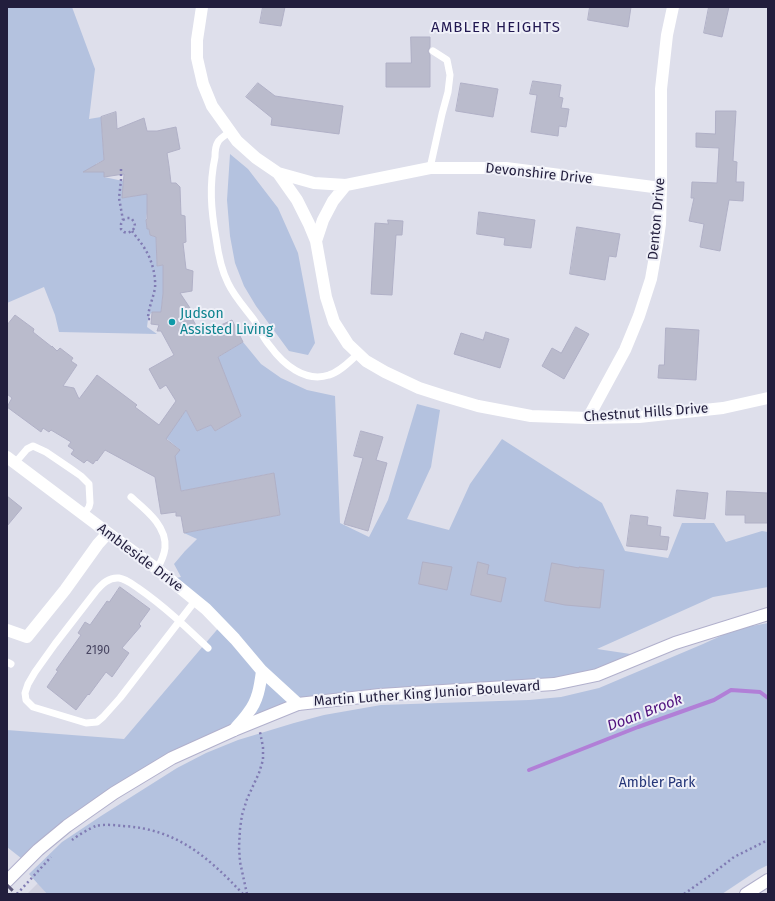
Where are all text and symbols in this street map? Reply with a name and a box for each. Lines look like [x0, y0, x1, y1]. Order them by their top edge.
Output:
district label: AMBLER HEIGHTS [431, 19, 561, 37]
street label: Devonshire Drive [485, 160, 593, 188]
street label: Denton Drive [645, 177, 669, 261]
place label: Judson Assisted Living [180, 306, 273, 338]
marker: Judson Assisted Living [167, 317, 177, 327]
street label: Chestnut Hills Drive [583, 400, 709, 426]
street label: Ambleside Drive [94, 520, 186, 596]
house number: 2190 [86, 644, 110, 658]
street label: Martin Luther King Junior Boulevard [313, 678, 541, 710]
water label: Doan Brook [605, 690, 685, 736]
park label: Ambler Park [619, 775, 695, 791]

